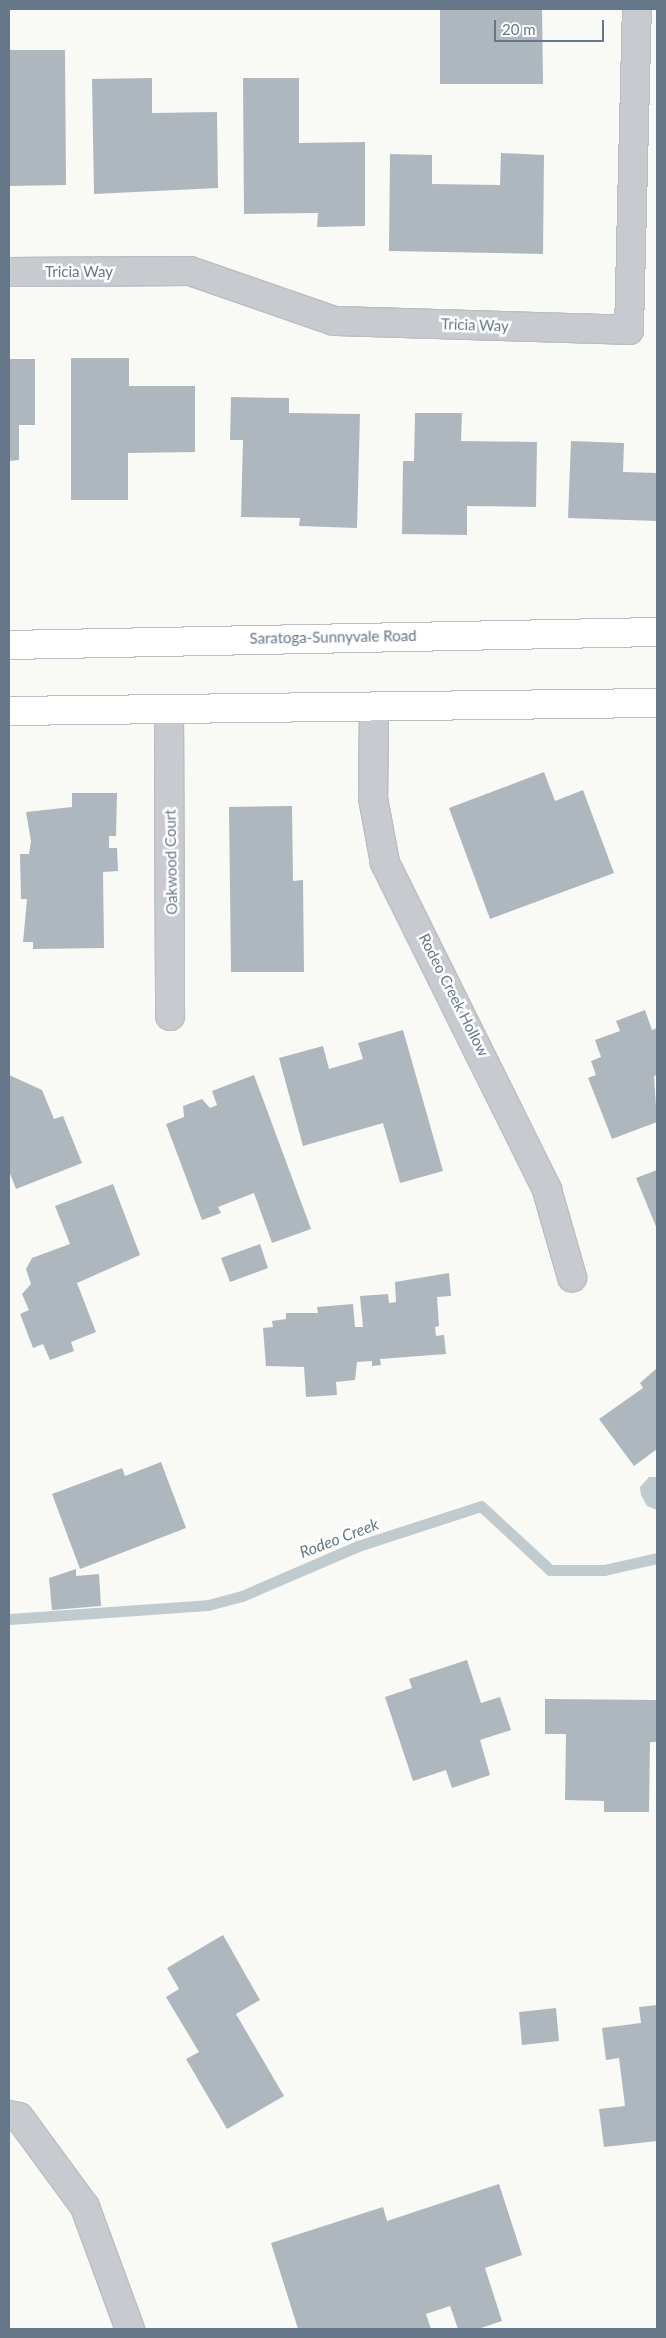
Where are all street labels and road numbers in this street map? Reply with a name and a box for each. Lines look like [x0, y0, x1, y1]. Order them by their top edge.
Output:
street label: Tricia Way [45, 263, 113, 281]
street label: Tricia Way [441, 315, 509, 335]
street label: Saratoga-Sunnyvale Road [249, 627, 417, 647]
street label: Oakwood Court [161, 809, 181, 915]
street label: Rodeo Creek Hollow [415, 931, 493, 1059]

